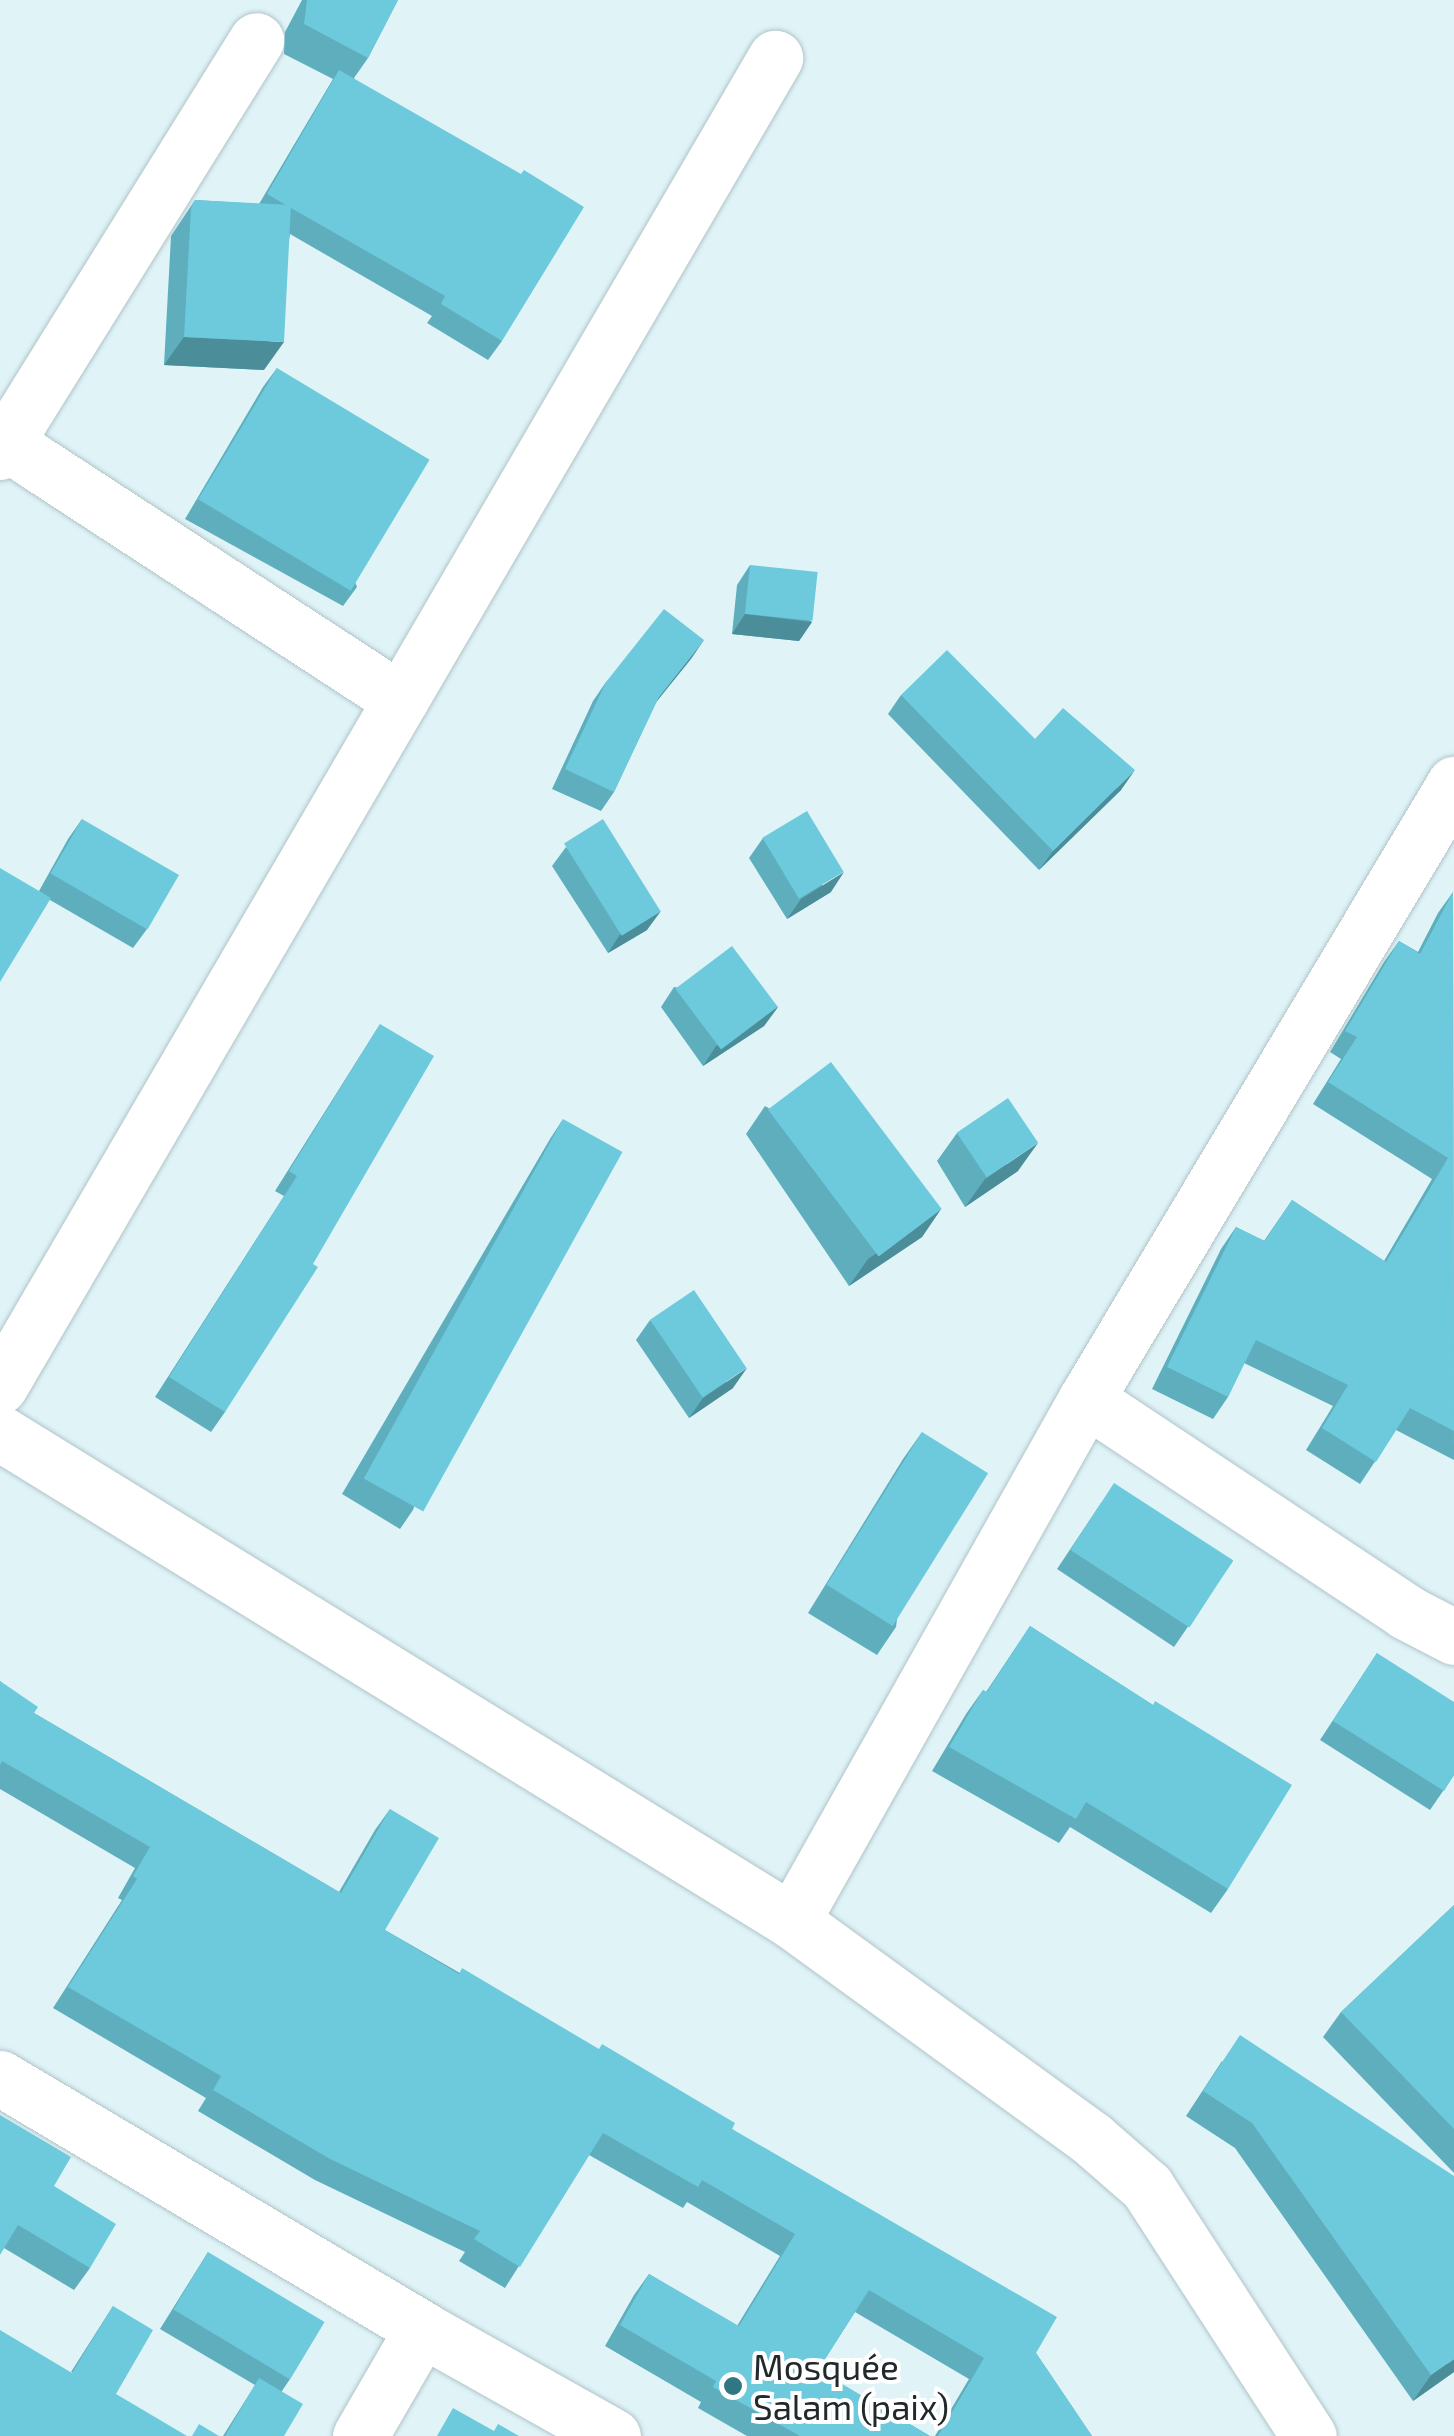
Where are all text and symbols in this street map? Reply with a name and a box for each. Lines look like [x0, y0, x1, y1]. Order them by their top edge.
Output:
place label: Mosquée Salam (paix) [753, 2345, 949, 2427]
marker: Mosquée Salam (paix) [722, 2375, 744, 2397]

